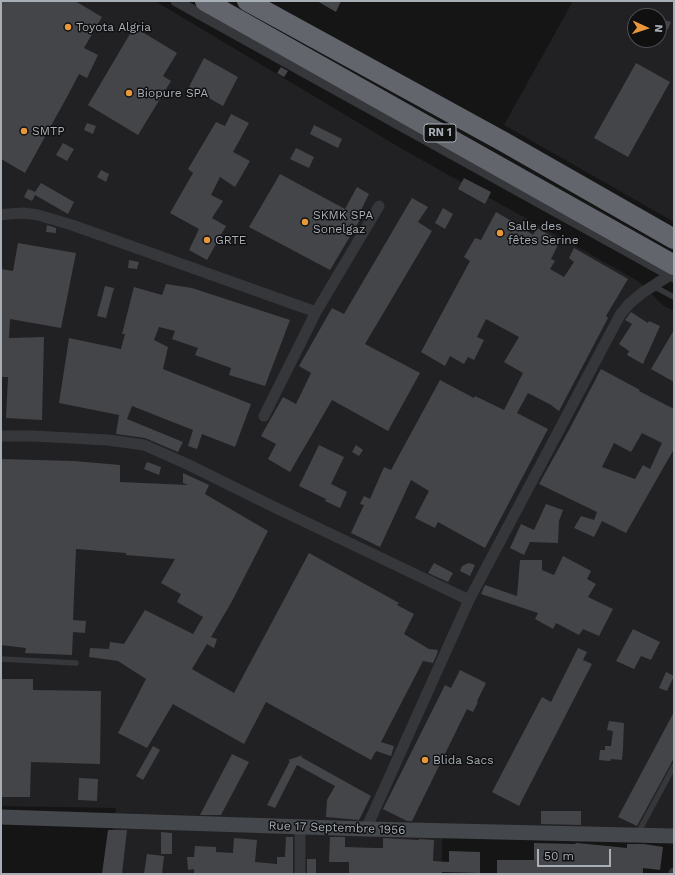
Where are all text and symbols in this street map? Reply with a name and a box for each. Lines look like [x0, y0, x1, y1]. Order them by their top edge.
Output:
north arrow [627, 8, 667, 48]
place label: Toyota Algria [76, 20, 151, 34]
marker: Toyota Algria [63, 22, 73, 32]
text: N [652, 24, 665, 33]
place label: Biopure SPA [137, 86, 208, 100]
marker: Biopure SPA [124, 88, 134, 98]
place label: SMTP [32, 124, 65, 138]
road number: RN 1 [424, 124, 456, 142]
marker: SMTP [19, 126, 29, 136]
place label: SKMK SPA Sonelgaz [313, 208, 373, 236]
marker: SKMK SPA Sonelgaz [300, 217, 310, 227]
place label: Salle des fêtes Serine [508, 219, 579, 247]
marker: Salle des fêtes Serine [495, 228, 505, 238]
place label: GRTE [215, 233, 246, 247]
marker: GRTE [202, 235, 212, 245]
place label: Blida Sacs [433, 753, 494, 767]
marker: Blida Sacs [420, 755, 430, 765]
street label: Rue 17 Septembre 1956 [268, 818, 406, 838]
scale bar [539, 841, 613, 867]
text: 50 m [544, 849, 574, 863]

